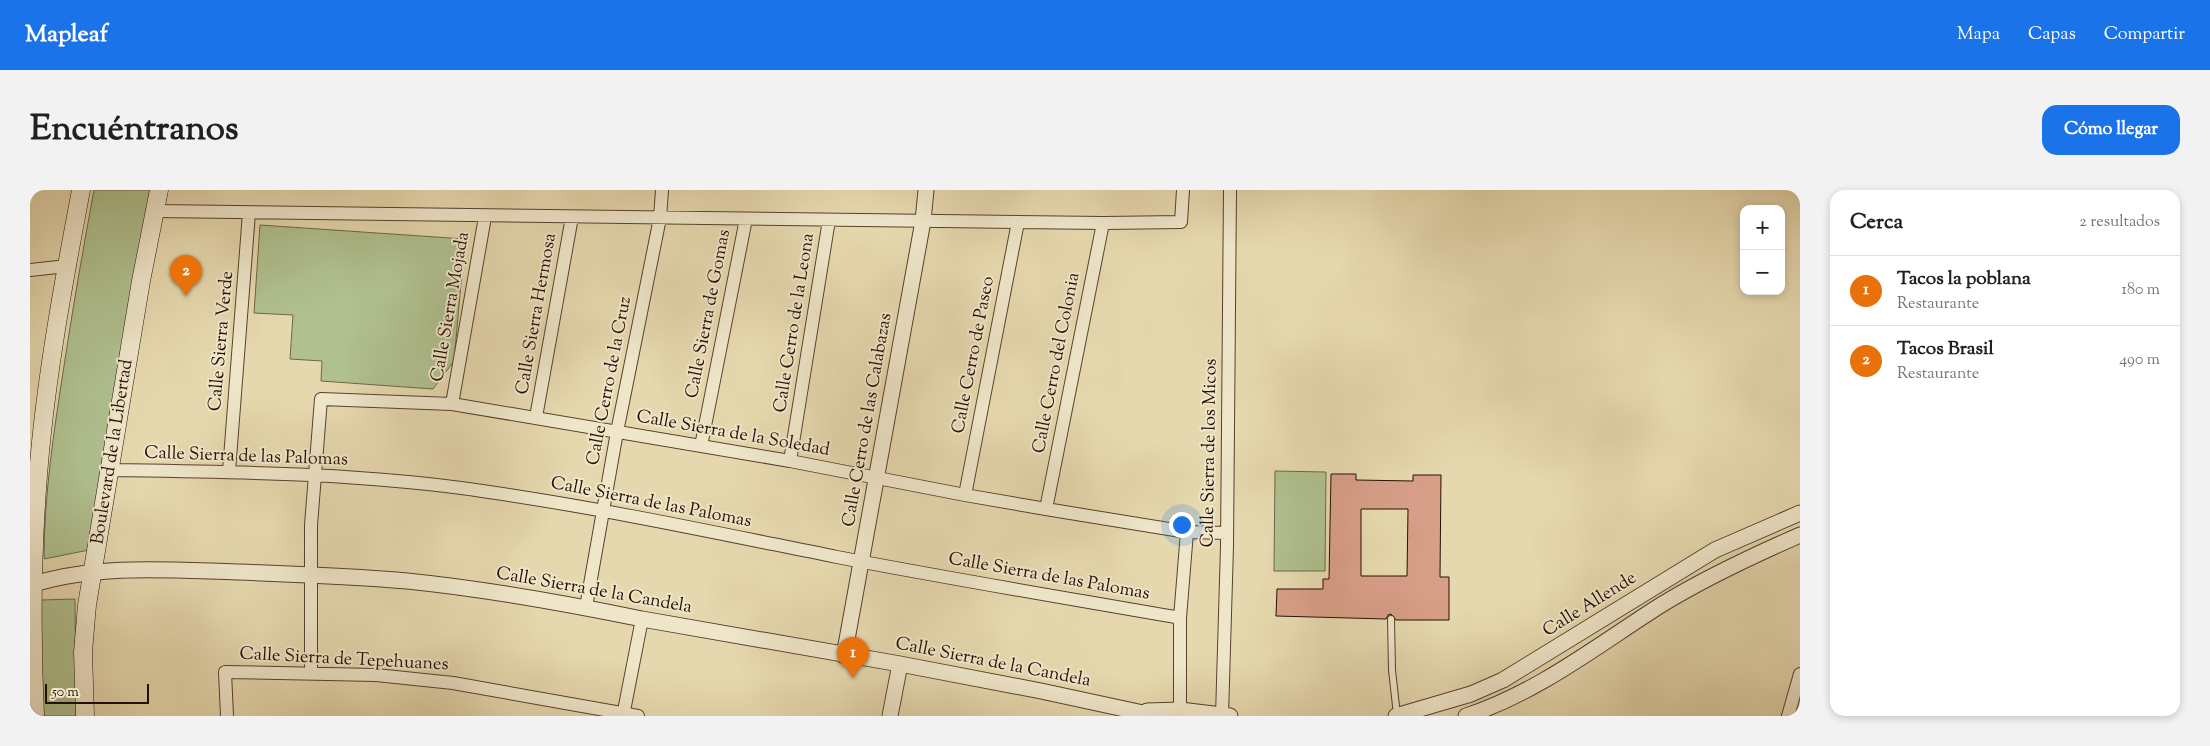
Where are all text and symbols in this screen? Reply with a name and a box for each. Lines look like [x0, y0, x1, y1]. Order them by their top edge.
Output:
text: Mapleaf [25, 18, 108, 52]
text: Mapa [1957, 22, 2000, 48]
text: Capas [2028, 22, 2076, 48]
text: Compartir [2104, 22, 2185, 48]
text: Encuéntranos [30, 105, 239, 156]
button: Cómo llegar [2042, 105, 2180, 155]
map controls [1740, 205, 1785, 295]
button: + [1740, 205, 1785, 250]
text: Cerca [1850, 208, 1903, 238]
text: 2 resultados [2079, 211, 2160, 234]
street label: Calle Sierra de Gomas [680, 227, 738, 401]
street label: Calle Sierra Mojada [425, 230, 477, 384]
street label: Calle Sierra Hermosa [510, 231, 564, 397]
street label: Calle Cerro de la Leona [768, 231, 822, 415]
button: − [1740, 250, 1785, 295]
pin: 2 [170, 255, 202, 296]
text: Tacos la poblana [1897, 266, 2031, 293]
street label: Calle Sierra Verde [203, 270, 241, 412]
street label: Calle Cerro del Colonia [1027, 270, 1087, 456]
street label: Calle Cerro de Paseo [946, 274, 1002, 436]
text: 1 [1863, 279, 1869, 302]
text: 180 m [2121, 279, 2160, 302]
text: Restaurante [1897, 293, 1979, 316]
street label: Calle Cerro de la Cruz [581, 294, 639, 468]
street label: Calle Cerro de las Calabazas [836, 311, 900, 529]
text: Tacos Brasil [1897, 336, 1994, 363]
text: 2 [1862, 349, 1870, 372]
text: 490 m [2119, 349, 2160, 372]
street label: Boulevard de la Libertad [86, 357, 140, 547]
street label: Calle Sierra de los Micos [1195, 358, 1225, 548]
text: Restaurante [1897, 363, 1979, 386]
street label: Calle Sierra de la Soledad [634, 404, 832, 464]
street label: Calle Sierra de las Palomas [144, 440, 348, 474]
street label: Calle Sierra de las Palomas [548, 471, 754, 535]
your location [1169, 512, 1195, 538]
street label: Calle Sierra de las Palomas [946, 546, 1152, 608]
street label: Calle Sierra de la Candela [494, 561, 694, 621]
street label: Calle Allende [1538, 566, 1642, 644]
street label: Calle Sierra de la Candela [893, 631, 1093, 695]
pin: 1 [837, 637, 869, 678]
street label: Calle Sierra de Tepehuanes [239, 642, 449, 678]
scale bar [45, 681, 149, 704]
text: 50 m [52, 683, 79, 703]

